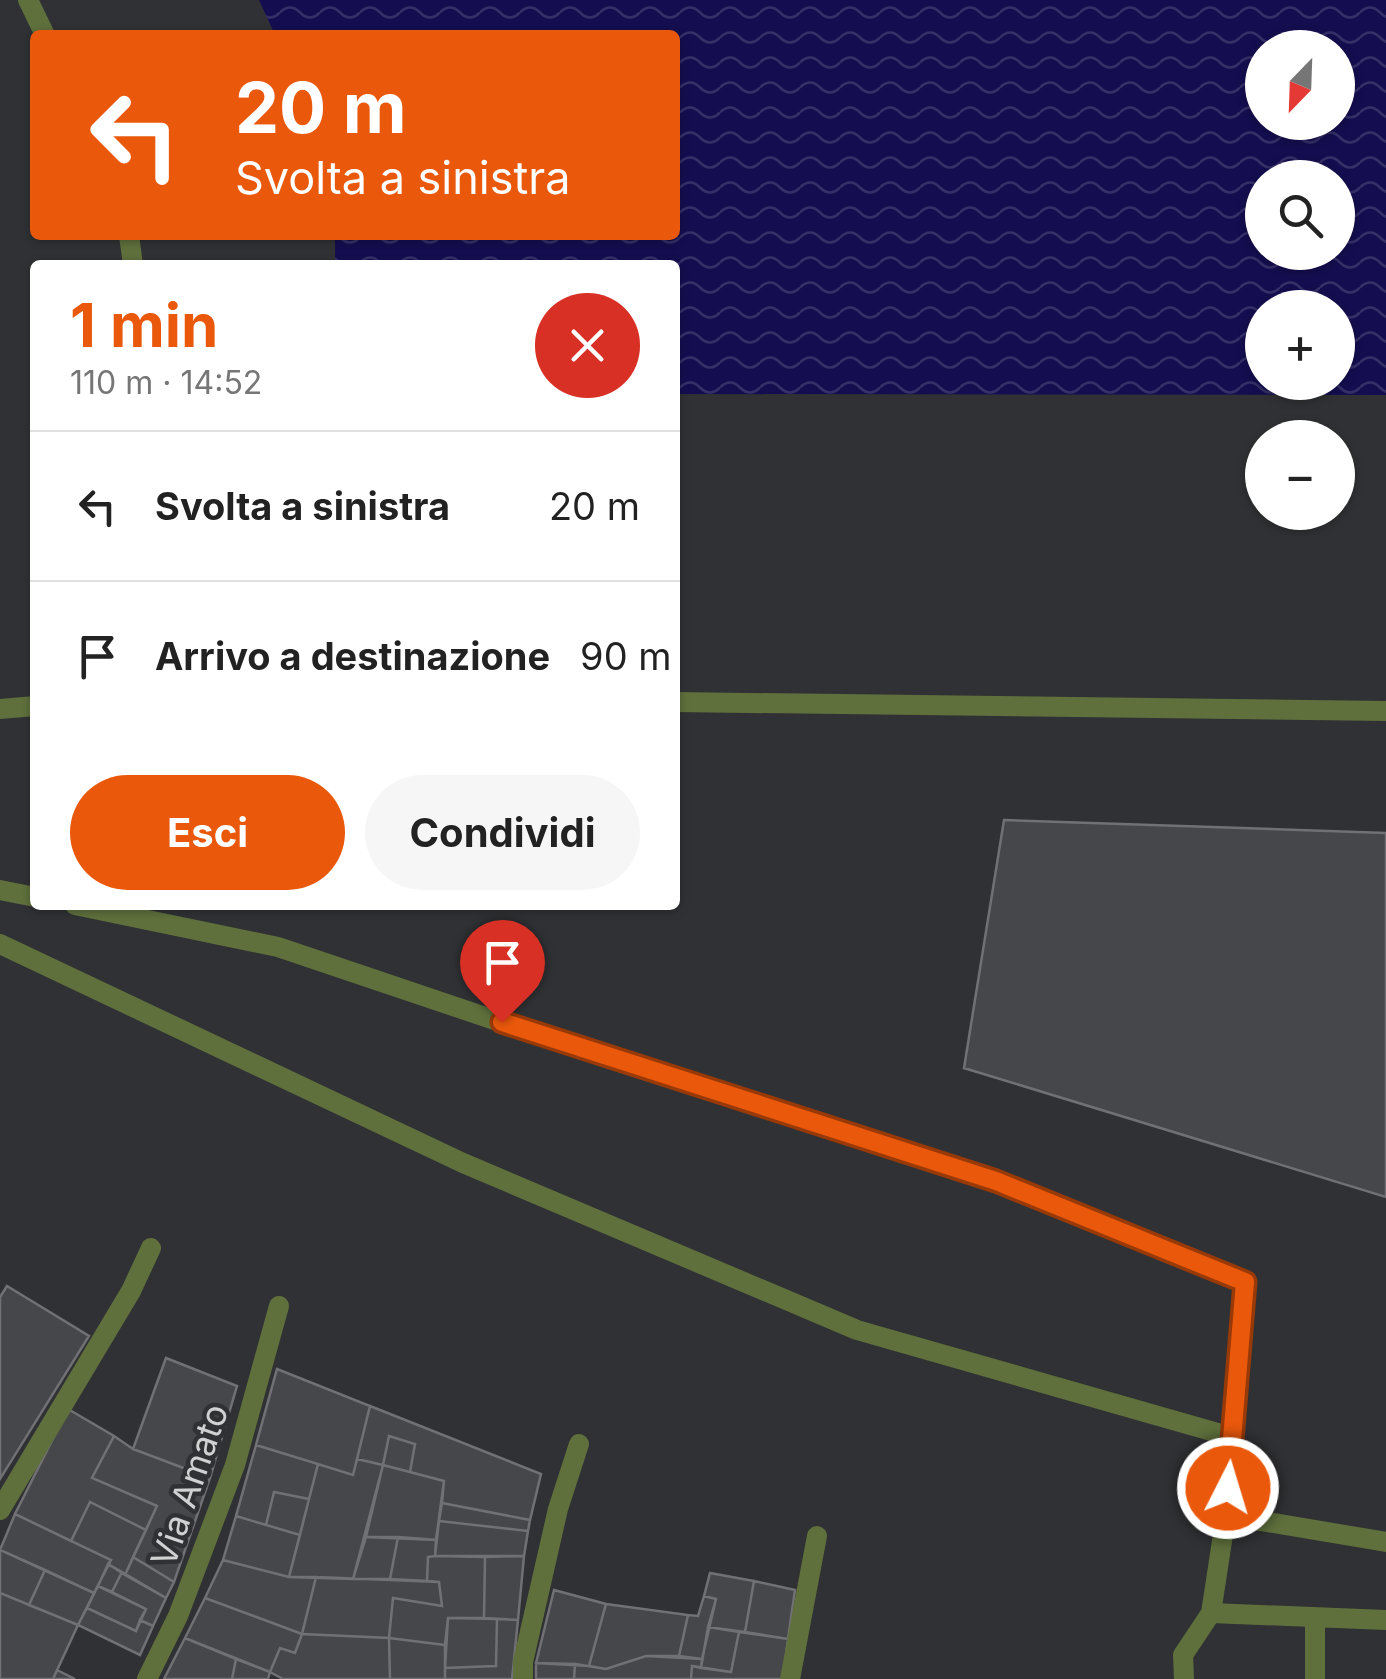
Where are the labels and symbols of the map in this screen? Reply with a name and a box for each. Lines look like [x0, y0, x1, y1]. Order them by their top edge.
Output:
north arrow [1245, 30, 1355, 140]
pin [460, 920, 545, 1023]
street label: Via Amato [142, 1398, 236, 1572]
position arrow [1176, 1436, 1280, 1540]

